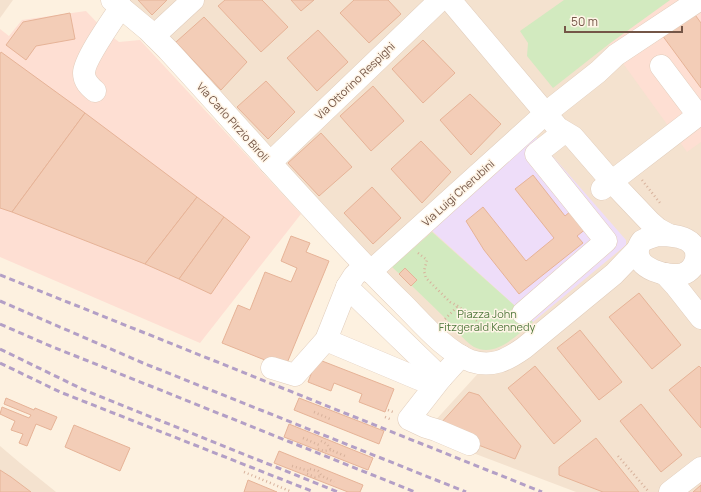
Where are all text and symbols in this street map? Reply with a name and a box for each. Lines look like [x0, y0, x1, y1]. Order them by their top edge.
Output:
scale bar [565, 8, 682, 34]
text: 50 m [571, 13, 598, 30]
street label: Via Ottorino Respighi [311, 39, 398, 123]
street label: Via Carlo Pirzio Biroli [194, 79, 273, 164]
street label: Via Luigi Cherubini [418, 156, 497, 229]
park label: Piazza John Fitzgerald Kennedy [439, 306, 535, 334]

